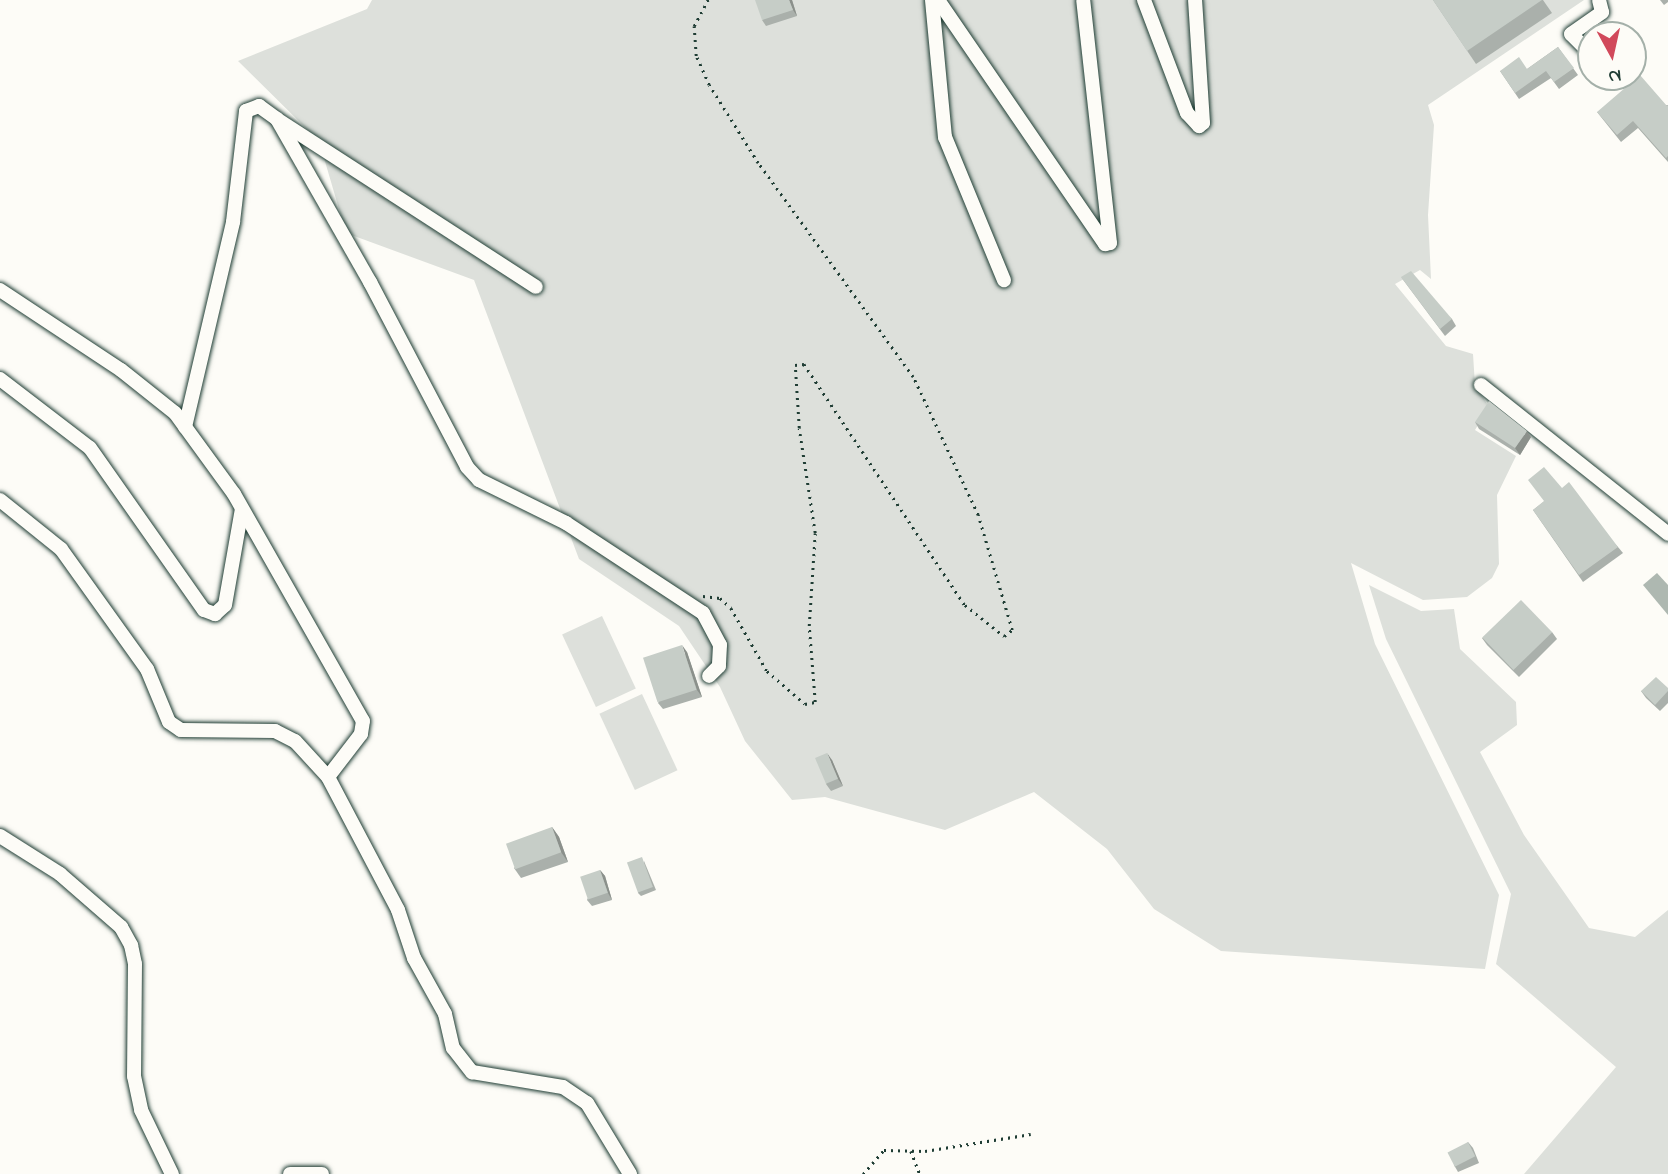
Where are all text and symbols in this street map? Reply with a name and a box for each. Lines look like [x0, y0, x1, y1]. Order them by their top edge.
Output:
north arrow [1577, 21, 1647, 91]
text: N [1606, 61, 1623, 90]

